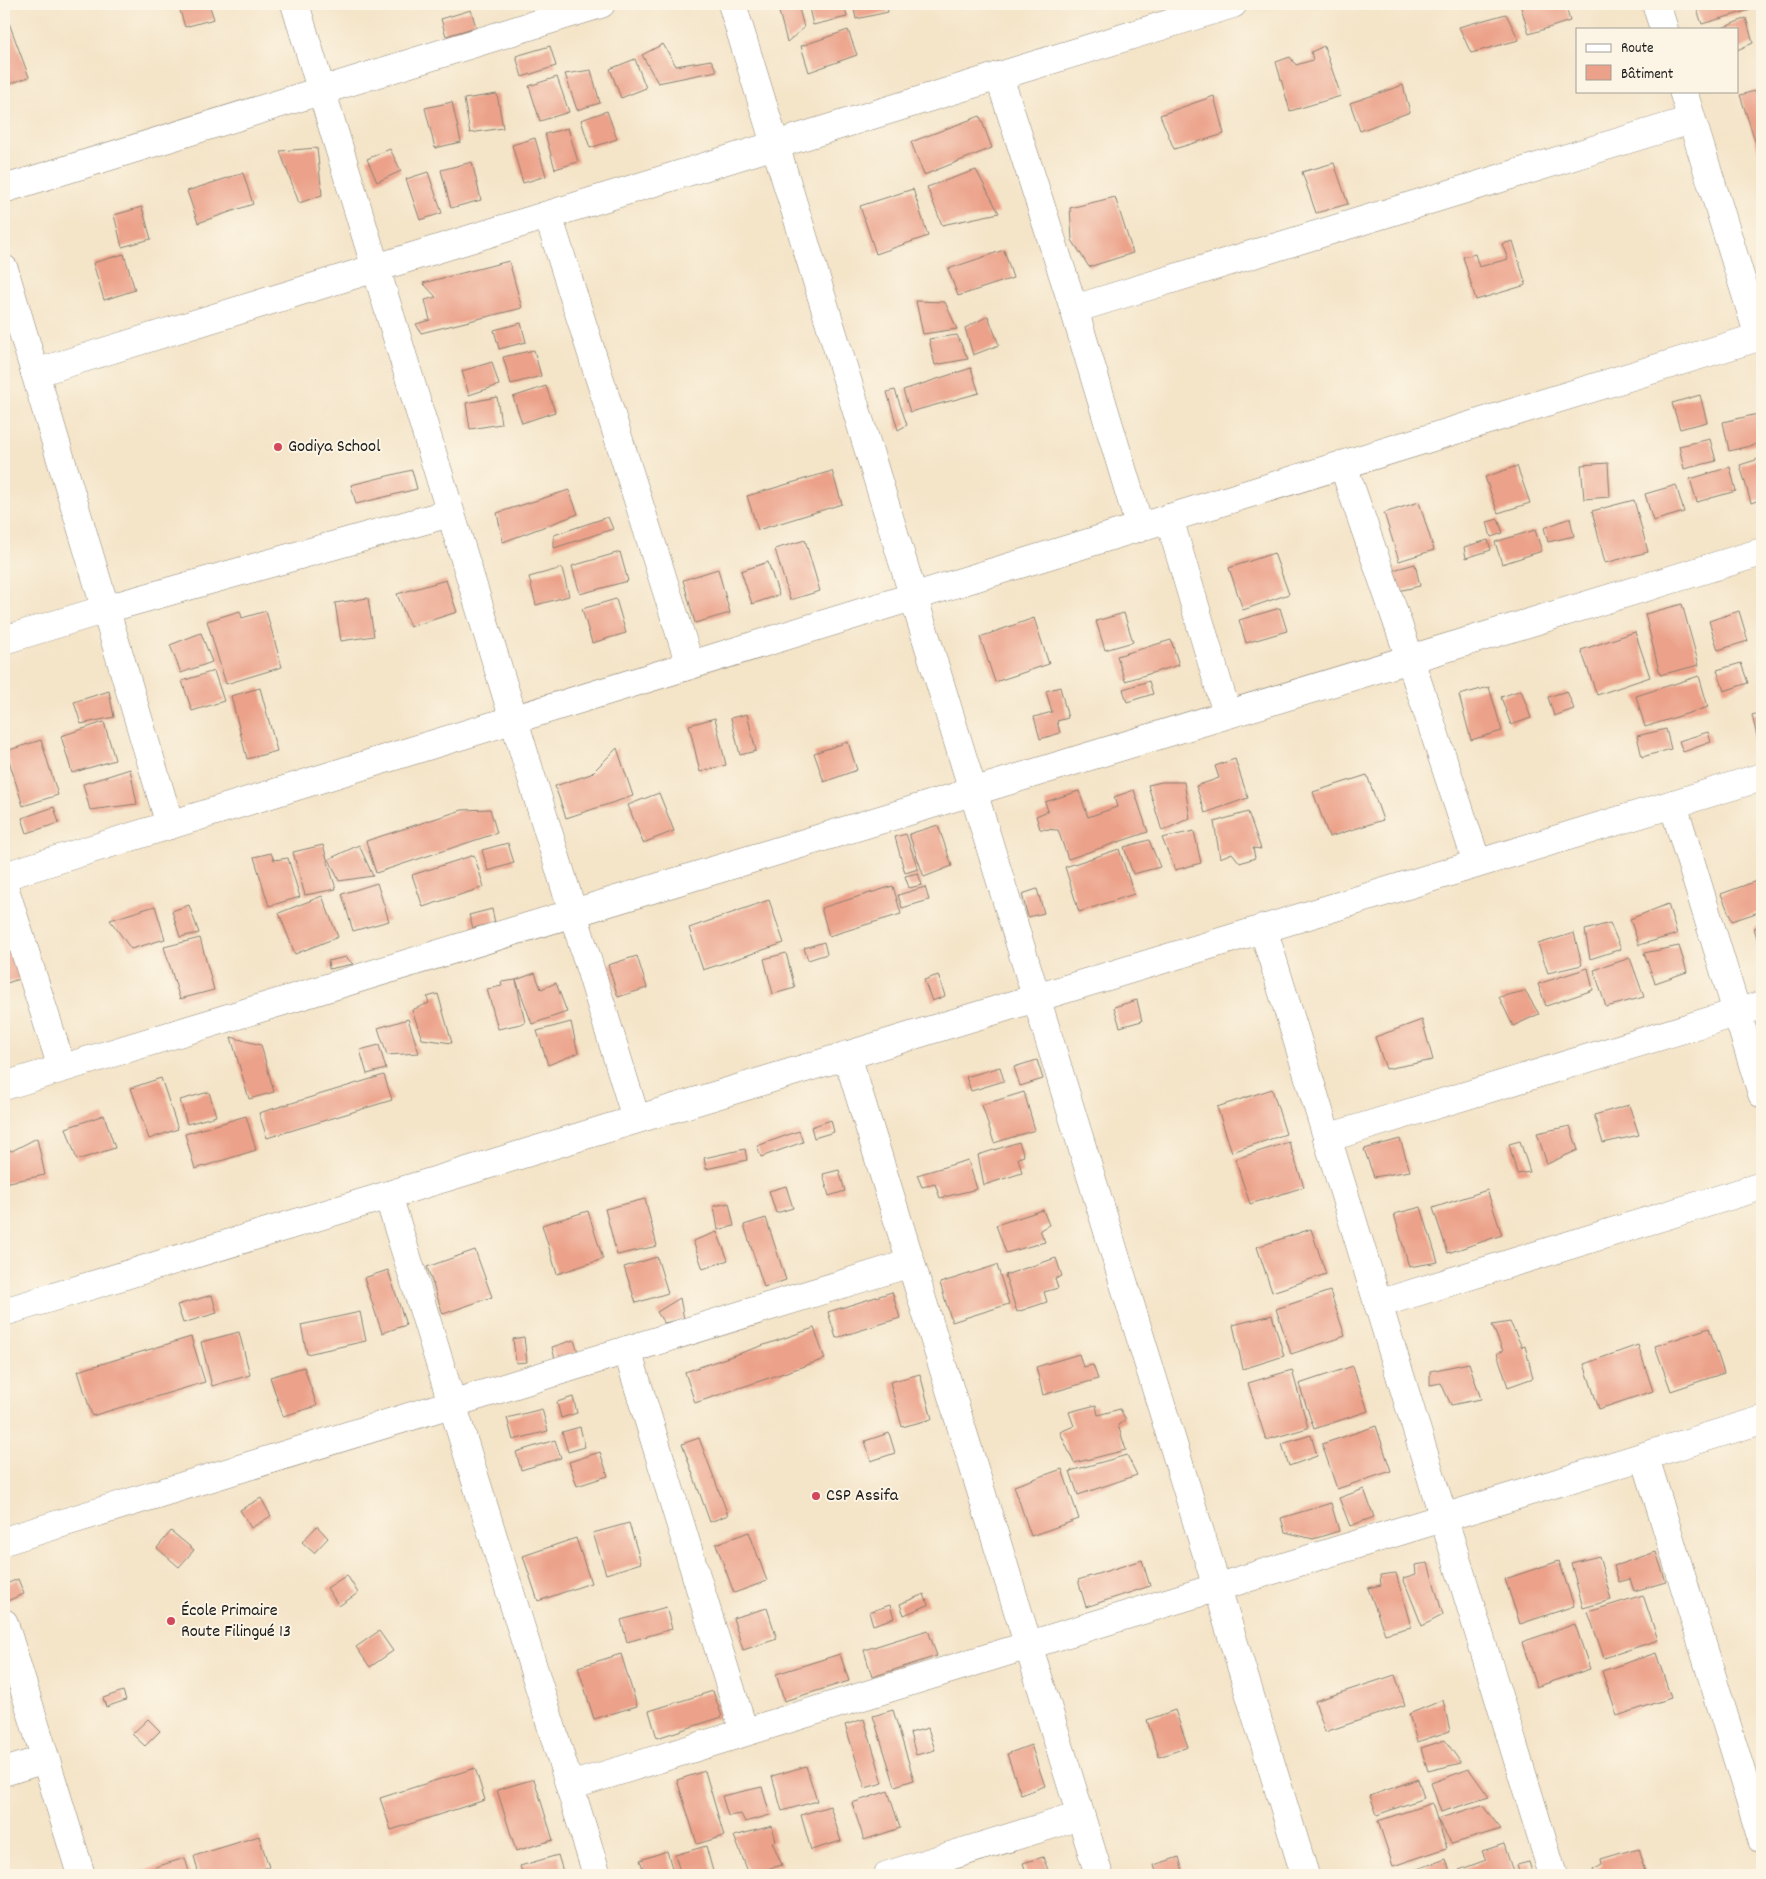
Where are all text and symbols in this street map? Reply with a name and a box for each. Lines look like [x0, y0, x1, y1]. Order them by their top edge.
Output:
legend [1576, 28, 1738, 92]
text: Route [1621, 38, 1654, 60]
text: Bâtiment [1621, 64, 1674, 86]
place label: Godiya School [288, 435, 381, 460]
marker: Godiya School [272, 441, 284, 453]
place label: CSP Assifa [826, 1484, 899, 1509]
marker: CSP Assifa [810, 1490, 822, 1502]
place label: École Primaire Route Filingué 13 [181, 1599, 291, 1645]
marker: École Primaire Route Filingué 13 [165, 1615, 177, 1627]

